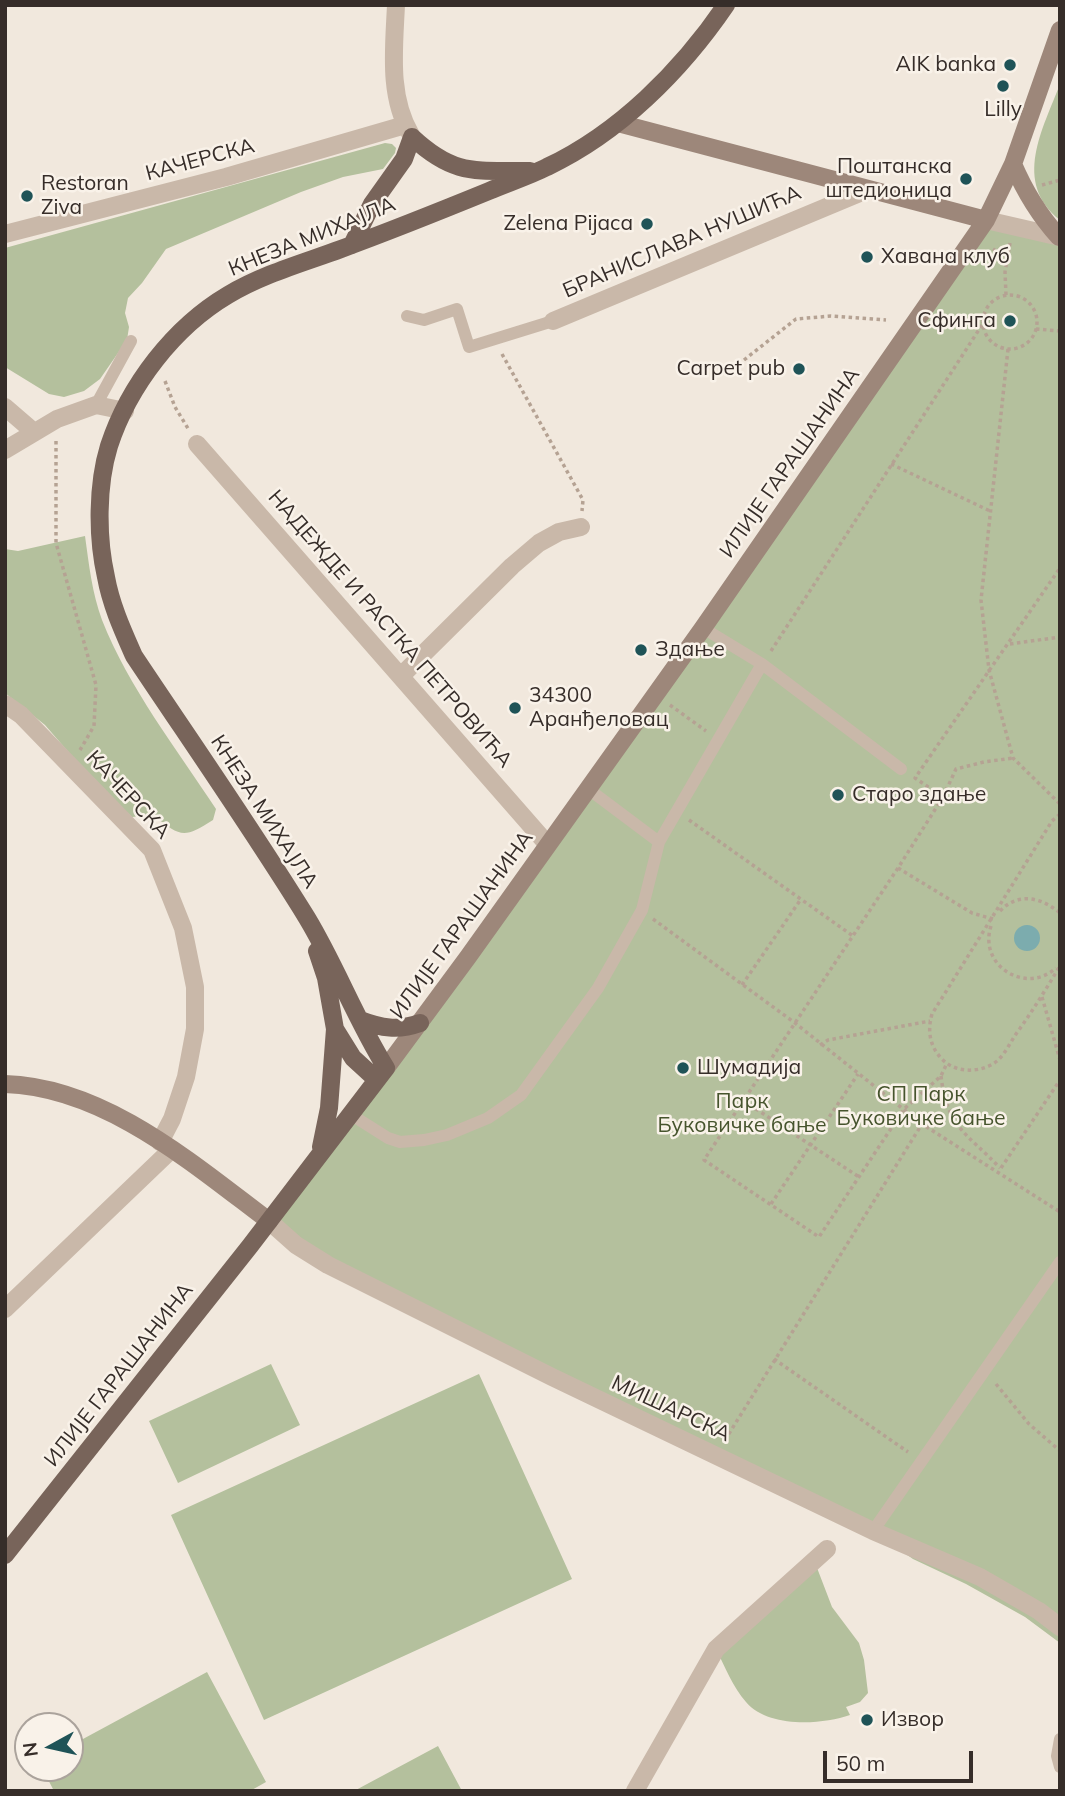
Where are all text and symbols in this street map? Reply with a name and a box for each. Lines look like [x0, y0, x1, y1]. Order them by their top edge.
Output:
place label: AIK banka [896, 52, 996, 78]
marker: AIK banka [1002, 57, 1018, 73]
marker: Lilly [995, 78, 1011, 94]
place label: Lilly [984, 97, 1022, 123]
street label: КАЧЕРСКА [143, 133, 257, 187]
place label: Поштанска штедионица [826, 154, 952, 204]
place label: Restoran Ziva [41, 171, 129, 221]
marker: Поштанска штедионица [958, 171, 974, 187]
street label: БРАНИСЛАВА НУШИЋА [559, 180, 805, 304]
marker: Restoran Ziva [19, 188, 35, 204]
street label: КНЕЗА МИХАЈЛА [225, 192, 399, 282]
place label: Zelena Pijaca [503, 211, 633, 237]
marker: Zelena Pijaca [639, 216, 655, 232]
place label: Хавана клуб [881, 244, 1010, 270]
marker: Хавана клуб [859, 249, 875, 265]
place label: Сфинга [917, 308, 996, 334]
marker: Сфинга [1002, 313, 1018, 329]
place label: Carpet pub [677, 356, 785, 382]
marker: Carpet pub [791, 361, 807, 377]
street label: ИЛИЈЕ ГАРАШАНИНА [715, 363, 865, 563]
street label: НАДЕЖДЕ И РАСТКА ПЕТРОВИЋА [263, 485, 517, 773]
place label: Здање [655, 637, 725, 663]
marker: Здање [633, 642, 649, 658]
place label: 34300 Аранђеловац [529, 683, 669, 733]
marker: 34300 Аранђеловац [507, 700, 523, 716]
street label: КНЕЗА МИХАЈЛА [205, 731, 323, 893]
street label: КАЧЕРСКА [81, 746, 175, 844]
place label: Старо здање [852, 782, 986, 808]
marker: Старо здање [830, 787, 846, 803]
street label: ИЛИЈЕ ГАРАШАНИНА [385, 826, 539, 1024]
place label: Шумадија [697, 1055, 801, 1081]
marker: Шумадија [675, 1060, 691, 1076]
park label: СП Парк Буковичке бање [836, 1082, 1006, 1132]
park label: Парк Буковичке бање [657, 1089, 827, 1139]
street label: ИЛИЈЕ ГАРАШАНИНА [39, 1278, 199, 1472]
street label: МИШАРСКА [607, 1370, 735, 1448]
place label: Извор [881, 1707, 944, 1733]
north arrow [14, 1712, 84, 1782]
marker: Извор [859, 1712, 875, 1728]
scale bar [827, 1736, 978, 1780]
text: N [17, 1741, 43, 1758]
text: 50 m [836, 1750, 885, 1776]

